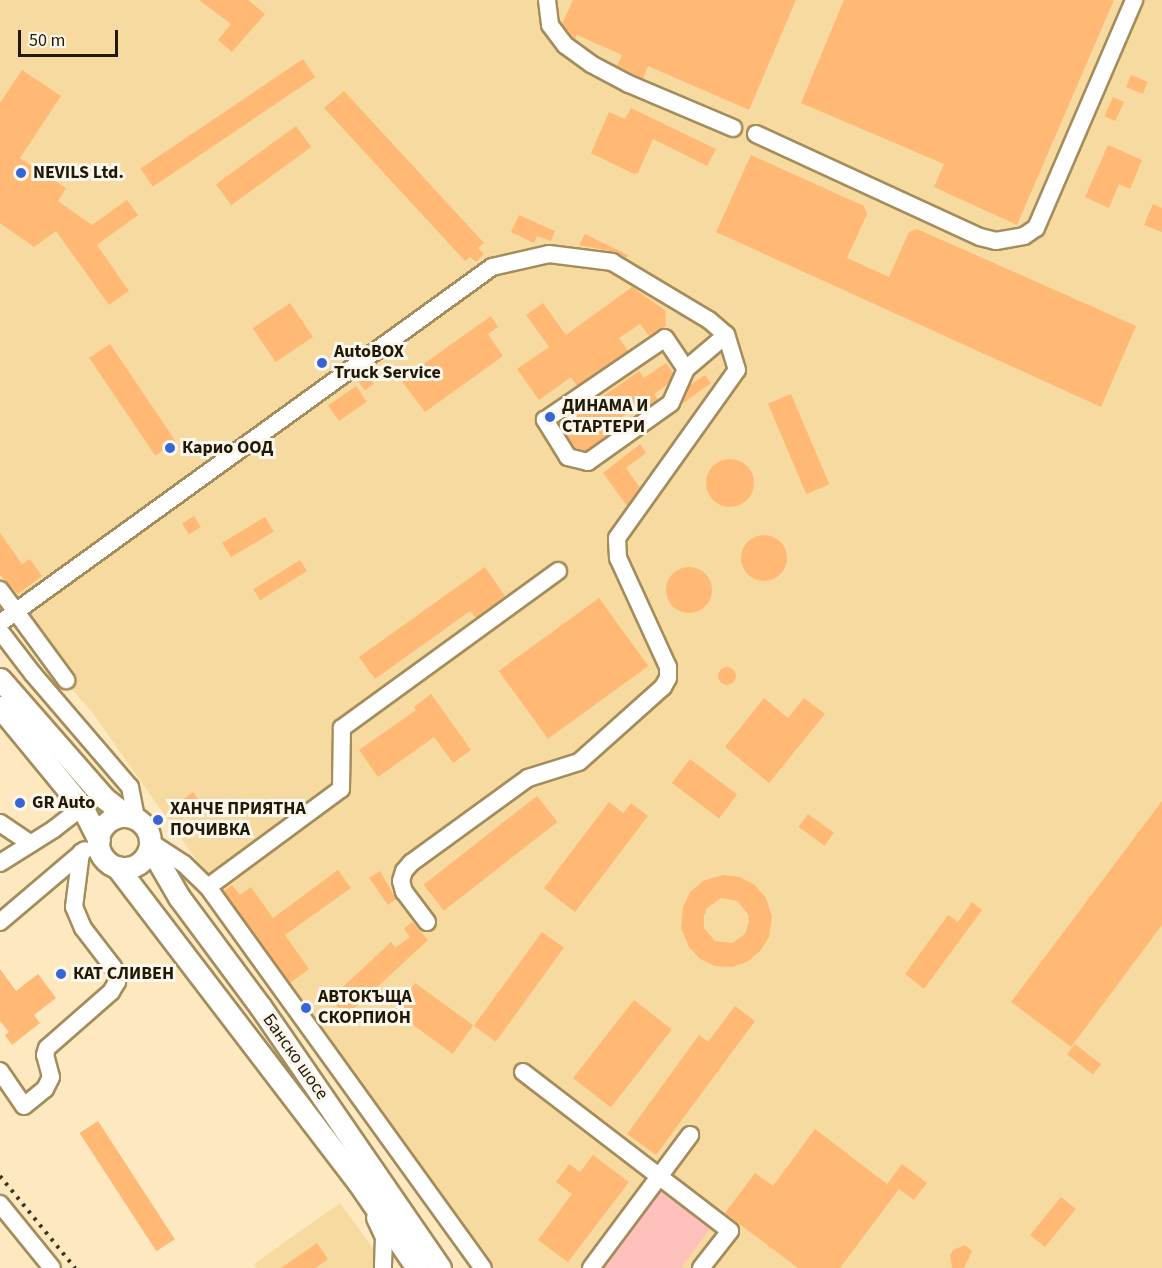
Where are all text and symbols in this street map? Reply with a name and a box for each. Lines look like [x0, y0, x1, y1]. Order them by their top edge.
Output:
scale bar [21, 18, 122, 56]
text: 50 m [29, 28, 65, 53]
place label: NEVILS Ltd. [33, 162, 124, 184]
marker: NEVILS Ltd. [14, 166, 28, 180]
place label: AutoBOX Truck Service [334, 342, 441, 385]
marker: AutoBOX Truck Service [315, 356, 329, 370]
place label: ДИНАМА И СТАРТЕРИ [562, 396, 648, 438]
marker: ДИНАМА И СТАРТЕРИ [543, 410, 557, 424]
place label: Карио ООД [182, 437, 273, 459]
marker: Карио ООД [163, 441, 177, 455]
place label: GR Auto [32, 792, 95, 814]
marker: GR Auto [13, 796, 27, 810]
place label: ХАНЧЕ ПРИЯТНА ПОЧИВКА [170, 799, 306, 842]
marker: ХАНЧЕ ПРИЯТНА ПОЧИВКА [151, 813, 165, 827]
place label: КАТ СЛИВЕН [73, 963, 174, 985]
marker: КАТ СЛИВЕН [54, 967, 68, 981]
place label: АВТОКЪЩА СКОРПИОН [318, 987, 412, 1030]
marker: АВТОКЪЩА СКОРПИОН [299, 1001, 313, 1015]
street label: Банско шосе [258, 1010, 332, 1104]

